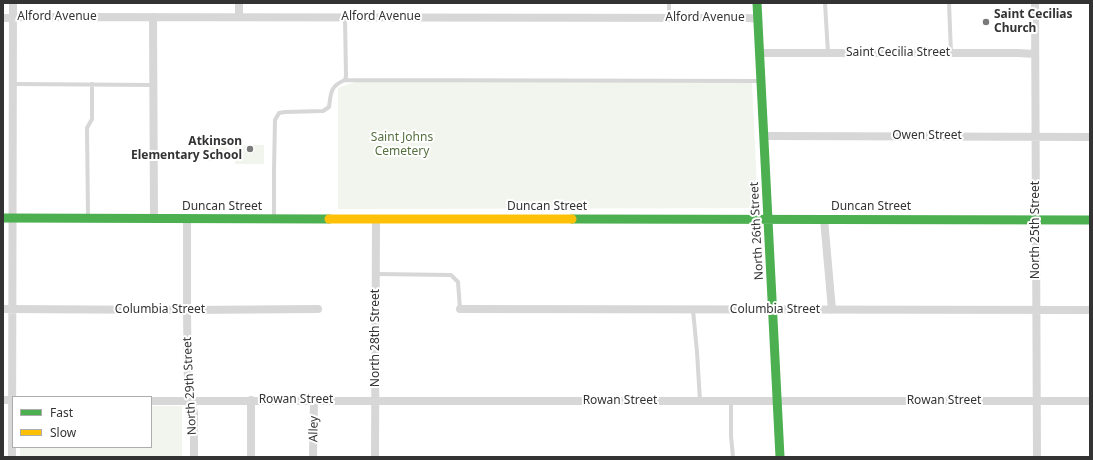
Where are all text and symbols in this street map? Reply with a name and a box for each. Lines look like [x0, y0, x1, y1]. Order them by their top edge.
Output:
place label: Saint Cecilias Church [994, 8, 1073, 36]
street label: Alford Avenue [17, 10, 97, 24]
street label: Alford Avenue [341, 10, 421, 24]
street label: Alford Avenue [665, 11, 745, 25]
marker: Saint Cecilias Church [981, 17, 991, 27]
street label: Saint Cecilia Street [846, 46, 950, 60]
street label: Owen Street [892, 129, 962, 143]
park label: Saint Johns Cemetery [371, 131, 433, 159]
place label: Atkinson Elementary School [131, 135, 242, 163]
marker: Atkinson Elementary School [245, 144, 255, 154]
street label: North 25th Street [1029, 181, 1043, 279]
street label: North 26th Street [747, 182, 767, 280]
street label: Duncan Street [182, 200, 262, 214]
street label: Duncan Street [507, 200, 587, 214]
street label: Duncan Street [831, 200, 911, 214]
street label: North 28th Street [369, 289, 383, 387]
street label: Columbia Street [115, 303, 205, 317]
street label: Columbia Street [730, 303, 820, 317]
street label: North 29th Street [180, 337, 200, 435]
street label: Rowan Street [259, 393, 333, 407]
street label: Rowan Street [583, 394, 657, 408]
street label: Rowan Street [907, 394, 981, 408]
legend [12, 396, 152, 448]
text: Fast [50, 404, 73, 421]
street label: Alley [307, 416, 321, 442]
text: Slow [50, 424, 76, 441]

